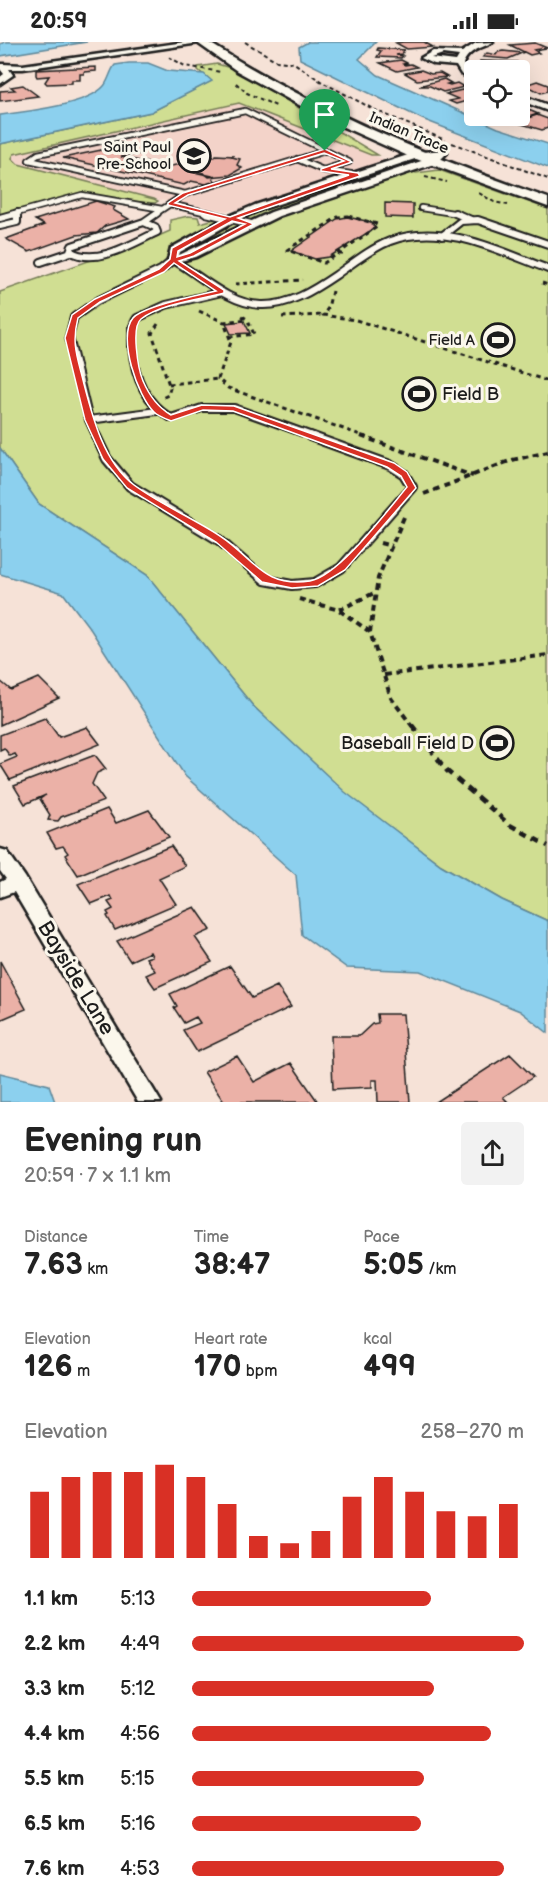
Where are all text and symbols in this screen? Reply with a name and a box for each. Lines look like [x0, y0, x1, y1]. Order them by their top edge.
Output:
text: 20:59 [30, 8, 87, 35]
map controls [464, 60, 530, 126]
button: locate [464, 60, 530, 126]
pin [299, 89, 350, 151]
icon: arrive [308, 98, 341, 131]
street label: Indian Trace [366, 108, 452, 158]
place label: Saint Paul Pre-School [96, 138, 171, 174]
school or university icon: Saint Paul Pre-School [176, 138, 212, 174]
sports icon: Field A [480, 322, 516, 358]
place label: Field A [429, 331, 476, 350]
sports icon: Field B [401, 376, 437, 412]
place label: Field B [442, 384, 499, 405]
sports icon: Baseball Field D [479, 725, 515, 761]
place label: Baseball Field D [341, 733, 474, 754]
street label: Bayside Lane [32, 916, 120, 1040]
text: Evening run [24, 1121, 202, 1161]
button: share [461, 1122, 524, 1185]
text: 20:59 · 7 × 1.1 km [24, 1164, 171, 1188]
text: Distance [24, 1228, 88, 1247]
text: Time [194, 1228, 229, 1247]
text: Pace [363, 1228, 400, 1247]
text: 7.63 [24, 1247, 83, 1283]
text: 38:47 [194, 1247, 271, 1283]
text: 5:05 [363, 1247, 424, 1283]
text: km [83, 1260, 108, 1279]
text: /km [424, 1260, 456, 1279]
text: Elevation [24, 1330, 91, 1349]
text: Heart rate [194, 1330, 268, 1349]
text: kcal [363, 1330, 392, 1349]
text: 126 [24, 1349, 73, 1385]
text: 170 [194, 1349, 242, 1385]
text: 499 [363, 1349, 416, 1385]
text: m [73, 1362, 90, 1381]
text: bpm [242, 1362, 277, 1381]
text: Elevation [24, 1420, 107, 1444]
text: 258–270 m [421, 1420, 524, 1444]
text: 1.1 km [24, 1587, 78, 1611]
text: 5:13 [120, 1587, 156, 1611]
text: 2.2 km [24, 1632, 85, 1656]
text: 4:49 [120, 1632, 160, 1656]
text: 3.3 km [24, 1677, 85, 1701]
text: 5:12 [120, 1677, 155, 1701]
text: 4.4 km [24, 1722, 85, 1746]
text: 4:56 [120, 1722, 160, 1746]
text: 5.5 km [24, 1767, 84, 1791]
text: 5:15 [120, 1767, 155, 1791]
text: 6.5 km [24, 1812, 85, 1836]
text: 5:16 [120, 1812, 155, 1836]
text: 7.6 km [24, 1857, 85, 1881]
text: 4:53 [120, 1857, 160, 1881]

